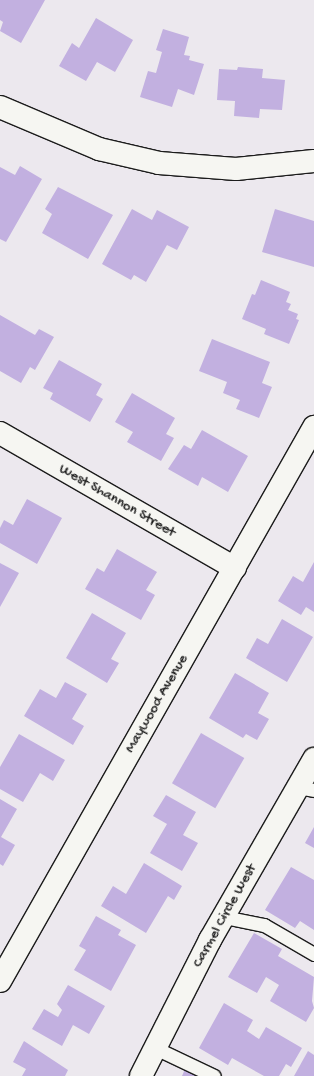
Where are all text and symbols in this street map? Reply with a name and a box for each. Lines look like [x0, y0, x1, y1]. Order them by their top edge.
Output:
street label: West Shannon Street [55, 460, 179, 542]
street label: Maywood Avenue [122, 652, 192, 756]
street label: Carmel Circle West [189, 861, 261, 971]

